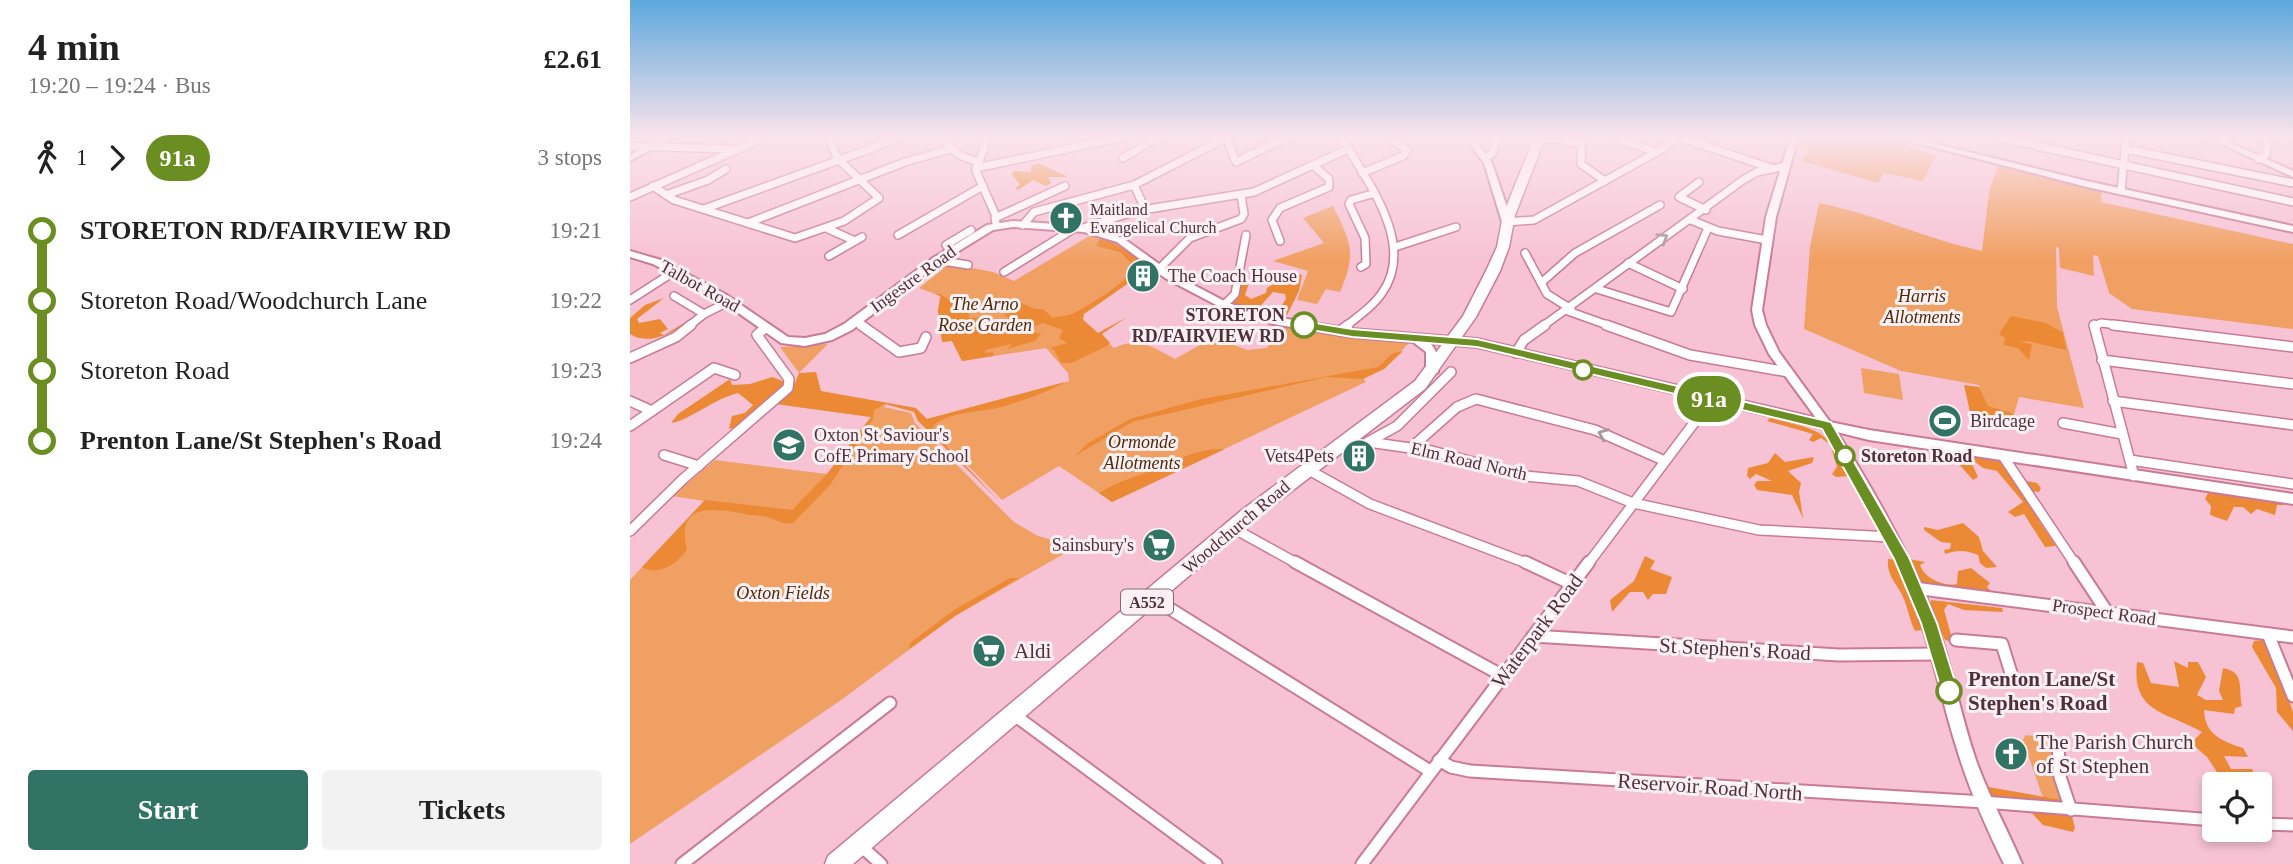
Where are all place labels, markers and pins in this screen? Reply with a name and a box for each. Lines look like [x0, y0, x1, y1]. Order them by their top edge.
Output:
church icon: Maitland Evangelical Church [1047, 199, 1085, 237]
place label: Maitland Evangelical Church [1090, 201, 1217, 237]
building icon: The Coach House [1124, 257, 1162, 295]
place label: The Coach House [1168, 266, 1297, 286]
place label: STORETON RD/FAIRVIEW RD [1132, 305, 1285, 346]
marker: STORETON RD/FAIRVIEW RD [1291, 312, 1317, 338]
unlabelled marker [1573, 360, 1593, 380]
sports icon: Birdcage [1926, 402, 1964, 440]
place label: Birdcage [1970, 411, 2035, 431]
place label: Oxton St Saviour's CofE Primary School [814, 425, 969, 466]
school or university icon: Oxton St Saviour's CofE Primary School [770, 426, 808, 464]
building icon: Vets4Pets [1340, 437, 1378, 475]
place label: Vets4Pets [1264, 446, 1334, 466]
marker: Storeton Road [1835, 446, 1855, 466]
place label: Storeton Road [1861, 446, 1972, 466]
supermarket icon: Sainsbury's [1140, 526, 1178, 564]
place label: Sainsbury's [1052, 535, 1134, 555]
supermarket icon: Aldi [970, 632, 1008, 670]
place label: Aldi [1014, 639, 1052, 663]
place label: Prenton Lane/St Stephen's Road [1968, 667, 2115, 715]
marker: Prenton Lane/St Stephen's Road [1936, 678, 1962, 704]
place label: The Parish Church of St Stephen [2036, 730, 2194, 778]
church icon: The Parish Church of St Stephen [1992, 735, 2030, 773]

